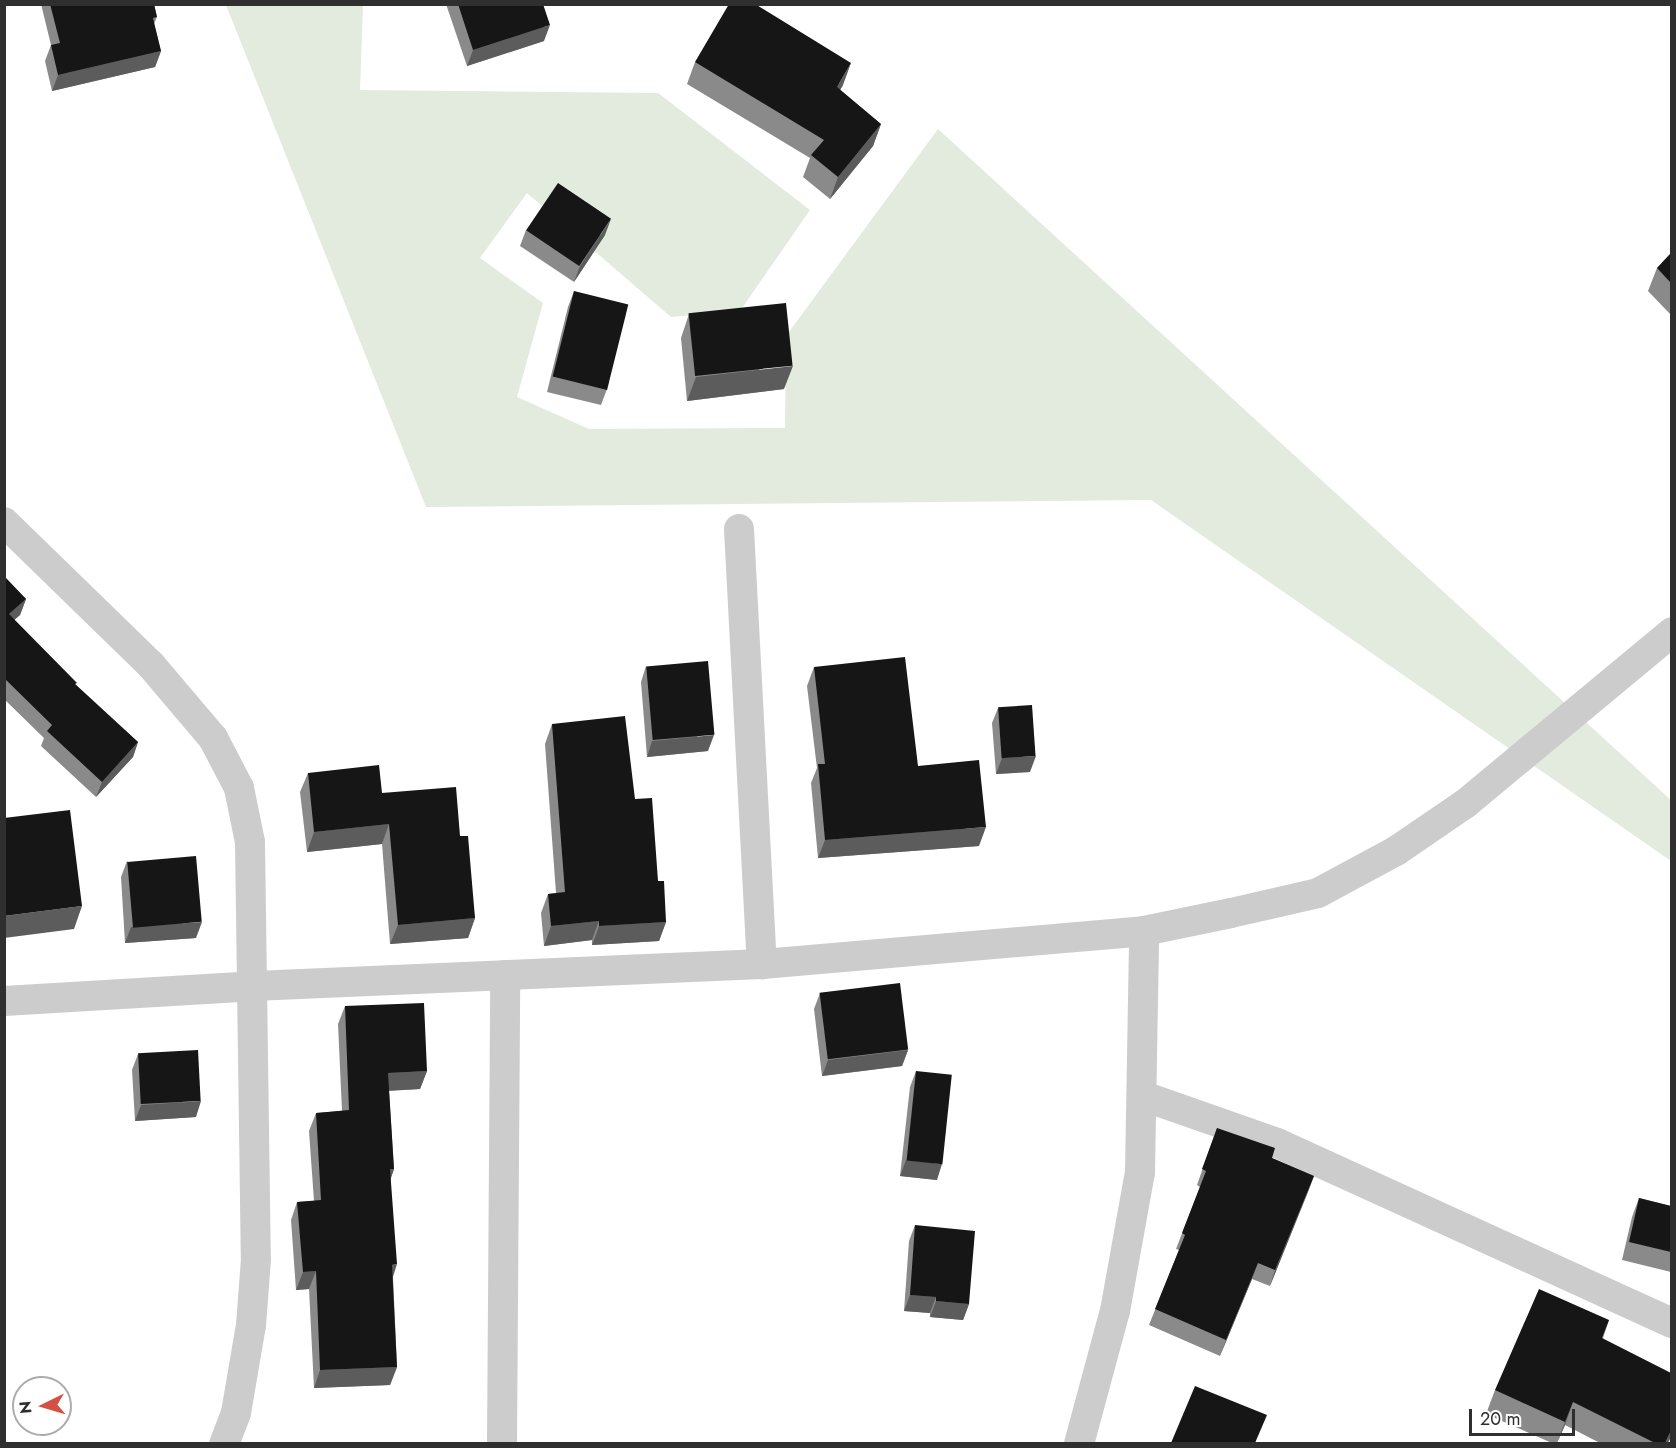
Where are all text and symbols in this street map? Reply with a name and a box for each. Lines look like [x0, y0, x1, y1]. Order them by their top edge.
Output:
north arrow [12, 1376, 72, 1436]
scale bar [1472, 1397, 1578, 1435]
text: N [14, 1400, 38, 1415]
text: 20 m [1480, 1406, 1520, 1432]

